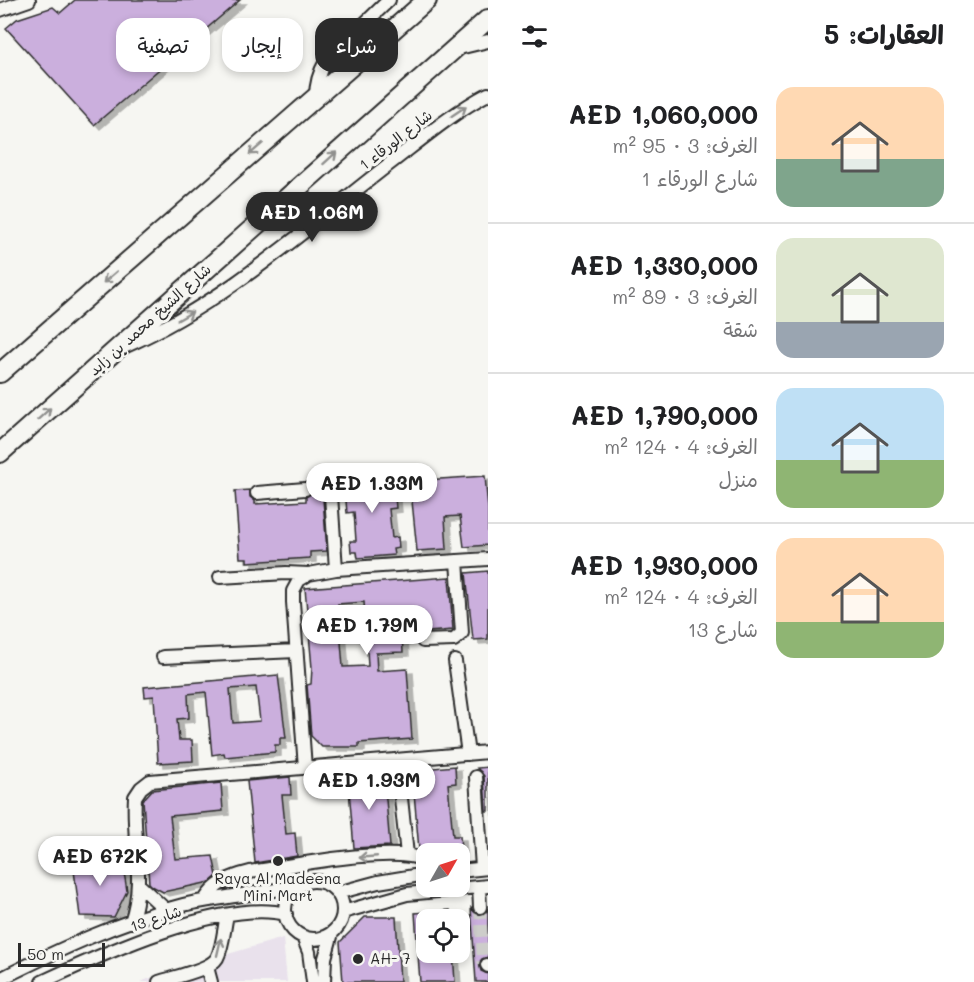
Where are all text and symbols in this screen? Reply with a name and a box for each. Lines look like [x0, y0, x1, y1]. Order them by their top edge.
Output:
text: العقارات: 5 [824, 17, 944, 51]
chip: تصفية [116, 18, 210, 72]
chip: إيجار [222, 18, 303, 72]
chip: شراء [315, 18, 398, 72]
icon: filters [518, 20, 551, 53]
text: AED 1,060,000 [568, 97, 758, 131]
street label: شارع الورقاء 1 [355, 104, 437, 175]
one-way arrow [450, 105, 467, 117]
icon: home [824, 111, 896, 183]
text: الغرف: 3 · 95 m² [613, 132, 758, 158]
one-way arrow [249, 142, 264, 156]
one-way arrow [322, 151, 337, 165]
text: شارع الورقاء 1 [641, 165, 758, 191]
pin: AED 1.06M [243, 192, 381, 243]
text: AED 1.06M [260, 198, 364, 224]
text: AED 1,330,000 [570, 248, 758, 282]
street label: شارع الشيخ محمد بن زايد [84, 259, 215, 380]
icon: home [824, 262, 896, 334]
one-way arrow [102, 271, 118, 284]
text: الغرف: 3 · 89 m² [612, 283, 758, 309]
one-way arrow [176, 310, 194, 321]
text: شقة [723, 316, 758, 342]
text: AED 1,790,000 [571, 398, 758, 432]
one-way arrow [36, 407, 51, 421]
icon: home [824, 412, 896, 484]
text: الغرف: 4 · 124 m² [604, 433, 758, 459]
pin: AED 1.33M [303, 463, 441, 514]
text: منزل [719, 466, 758, 492]
text: AED 1.33M [320, 469, 424, 495]
text: AED 1,930,000 [570, 548, 758, 582]
icon: home [824, 562, 896, 634]
text: الغرف: 4 · 124 m² [604, 583, 758, 609]
pin: AED 1.79M [298, 605, 436, 656]
text: AED 1.79M [316, 611, 418, 637]
text: شارع 13 [688, 616, 758, 642]
pin: AED 1.93M [300, 760, 438, 811]
text: AED 1.93M [317, 766, 421, 792]
pin: AED 672K [38, 836, 162, 887]
text: AED 672K [52, 842, 148, 868]
north arrow [416, 843, 470, 897]
map controls [416, 843, 470, 963]
one-way arrow [359, 851, 379, 862]
marker: Raya Al Madeena Mini Mart [271, 854, 285, 868]
place label: Raya Al Madeena Mini Mart [215, 868, 341, 905]
street label: شارع 13 [128, 900, 184, 937]
button: locate [416, 909, 470, 963]
one-way arrow [214, 938, 226, 957]
scale bar [18, 940, 105, 968]
text: 50 m [27, 943, 64, 964]
place label: AH- 7 [370, 948, 411, 968]
marker: AH- 7 [351, 952, 365, 966]

